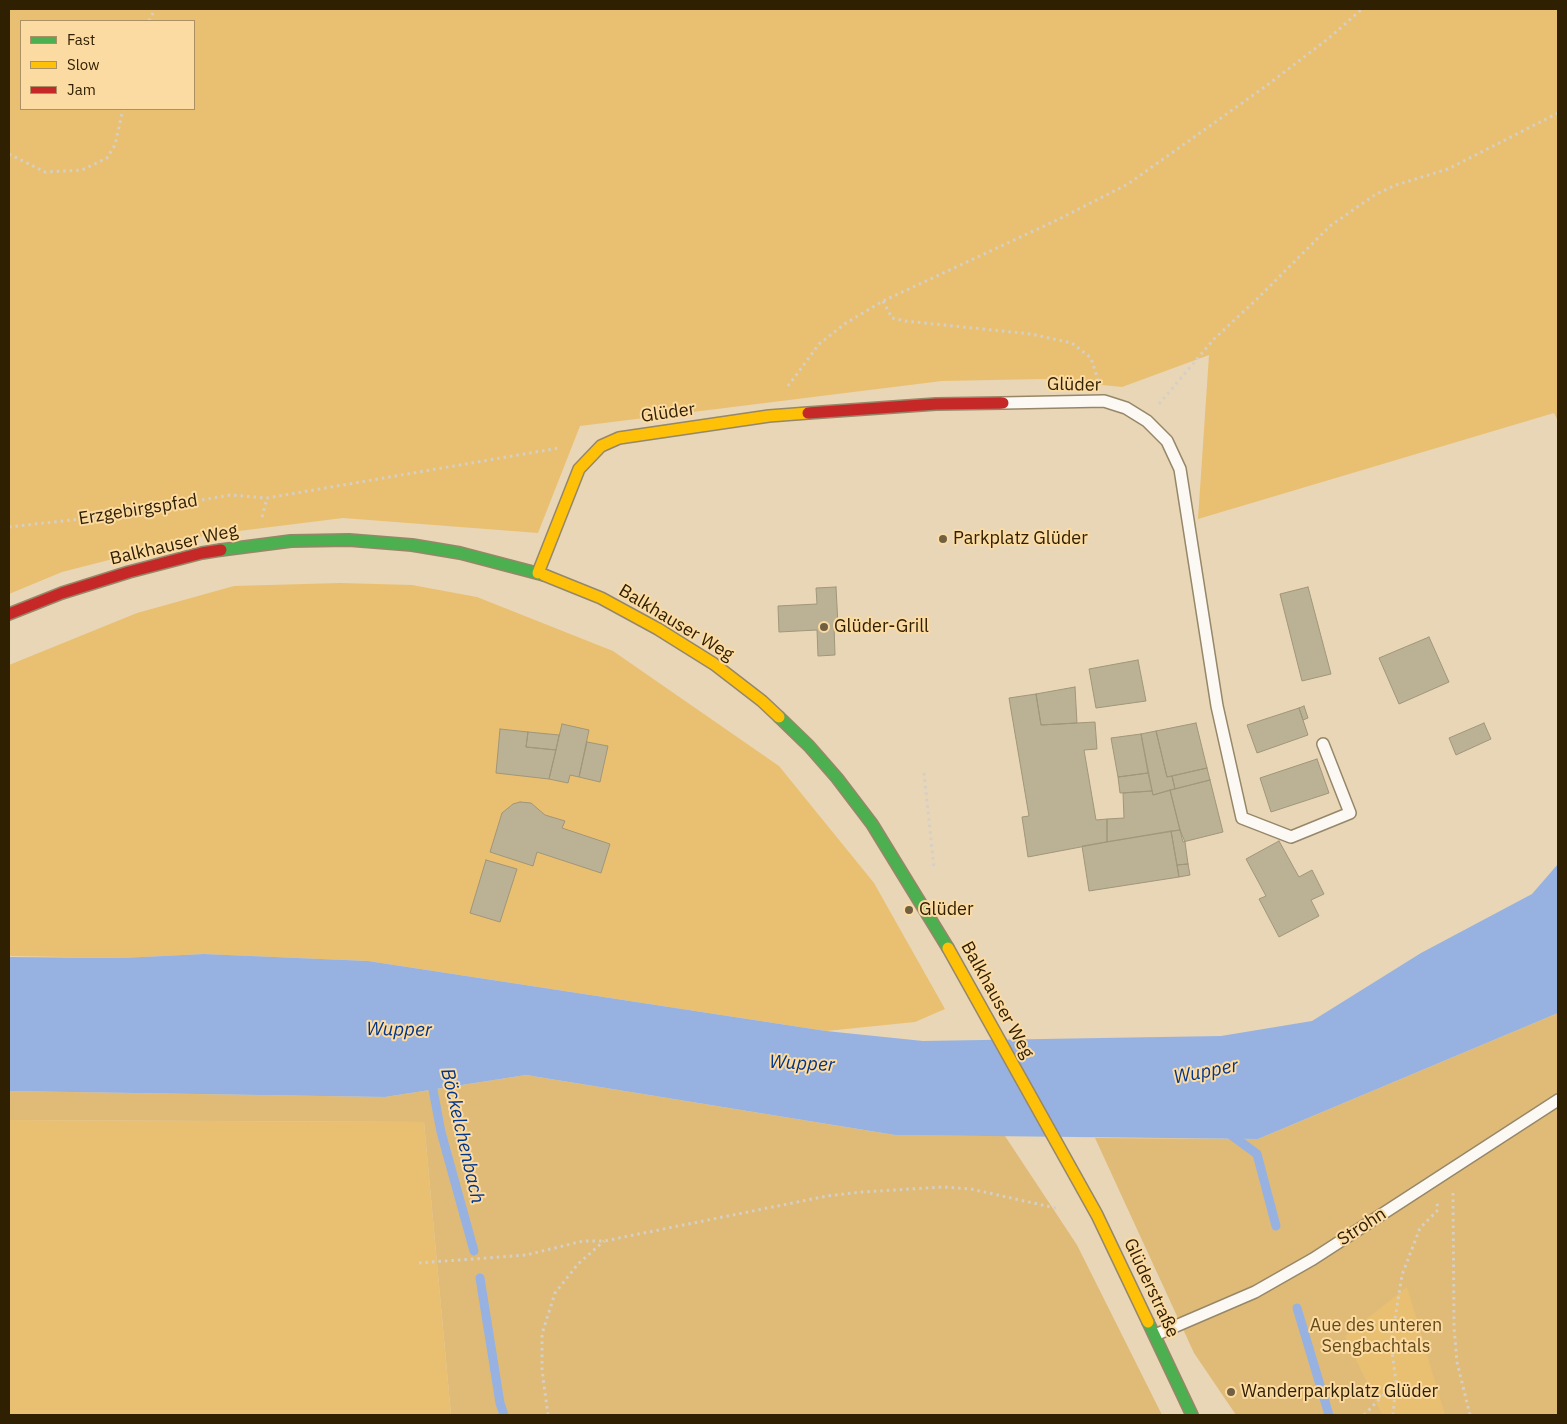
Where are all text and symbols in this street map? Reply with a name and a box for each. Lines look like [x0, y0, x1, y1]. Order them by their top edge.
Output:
legend [20, 20, 195, 110]
text: Fast [67, 30, 95, 49]
text: Slow [67, 55, 100, 74]
text: Jam [67, 80, 96, 99]
street label: Glüder [1047, 374, 1101, 396]
street label: Glüder [639, 399, 697, 427]
street label: Erzgebirgspfad [77, 490, 199, 530]
street label: Balkhauser Weg [108, 520, 240, 570]
place label: Parkplatz Glüder [953, 528, 1088, 550]
marker: Parkplatz Glüder [937, 533, 949, 545]
street label: Balkhauser Weg [615, 580, 737, 666]
place label: Glüder-Grill [834, 616, 929, 638]
marker: Glüder-Grill [818, 621, 830, 633]
place label: Glüder [919, 899, 974, 921]
marker: Glüder [903, 904, 915, 916]
street label: Balkhauser Weg [956, 938, 1038, 1062]
water label: Wupper [366, 1018, 432, 1042]
water label: Wupper [769, 1051, 835, 1077]
water label: Wupper [1172, 1055, 1240, 1089]
water label: Böckelchenbach [435, 1066, 489, 1206]
street label: Strohn [1334, 1203, 1390, 1251]
street label: Glüderstraße [1119, 1235, 1183, 1341]
park label: Aue des unteren Sengbachtals [1310, 1315, 1442, 1358]
place label: Wanderparkplatz Glüder [1241, 1381, 1438, 1403]
marker: Wanderparkplatz Glüder [1225, 1386, 1237, 1398]

